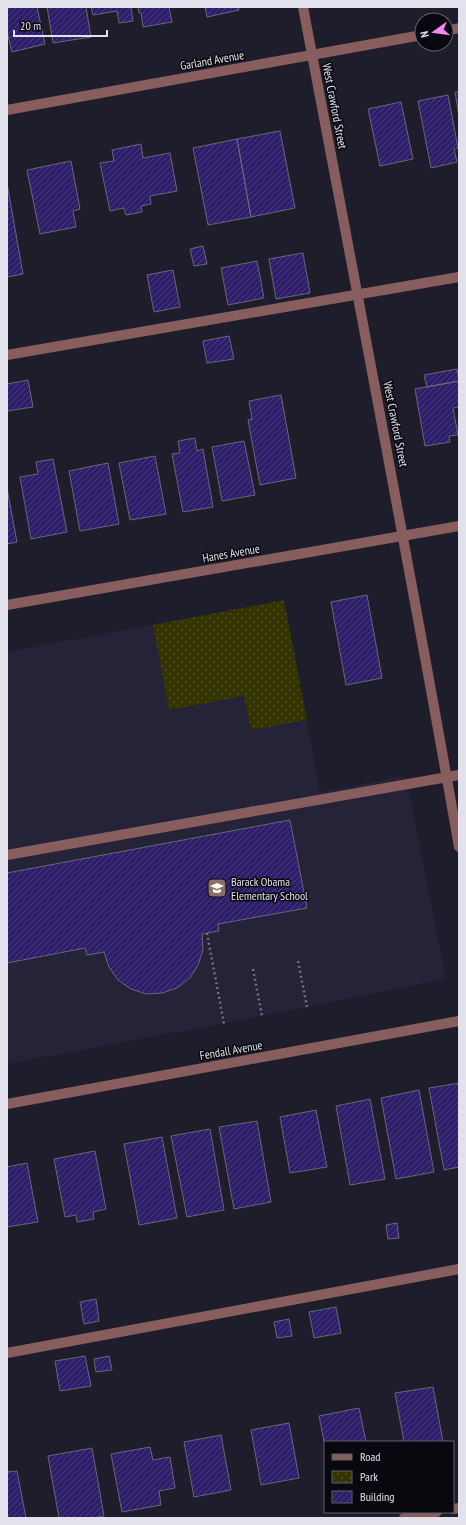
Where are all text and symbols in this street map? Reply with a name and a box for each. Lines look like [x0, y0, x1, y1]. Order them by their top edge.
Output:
scale bar [14, 12, 107, 38]
north arrow [414, 12, 454, 52]
text: 20 m [20, 18, 41, 33]
text: N [417, 30, 432, 39]
street label: Garland Avenue [179, 47, 245, 73]
street label: West Crawford Street [319, 62, 351, 151]
street label: West Crawford Street [380, 380, 412, 469]
street label: Hanes Avenue [201, 541, 261, 565]
place label: Barack Obama Elementary School [231, 874, 308, 903]
school or university icon: Barack Obama Elementary School [206, 877, 228, 899]
street label: Fendall Avenue [199, 1037, 264, 1063]
legend [324, 1441, 454, 1513]
text: Road [360, 1449, 380, 1464]
text: Park [360, 1469, 378, 1484]
text: Building [360, 1489, 395, 1504]

